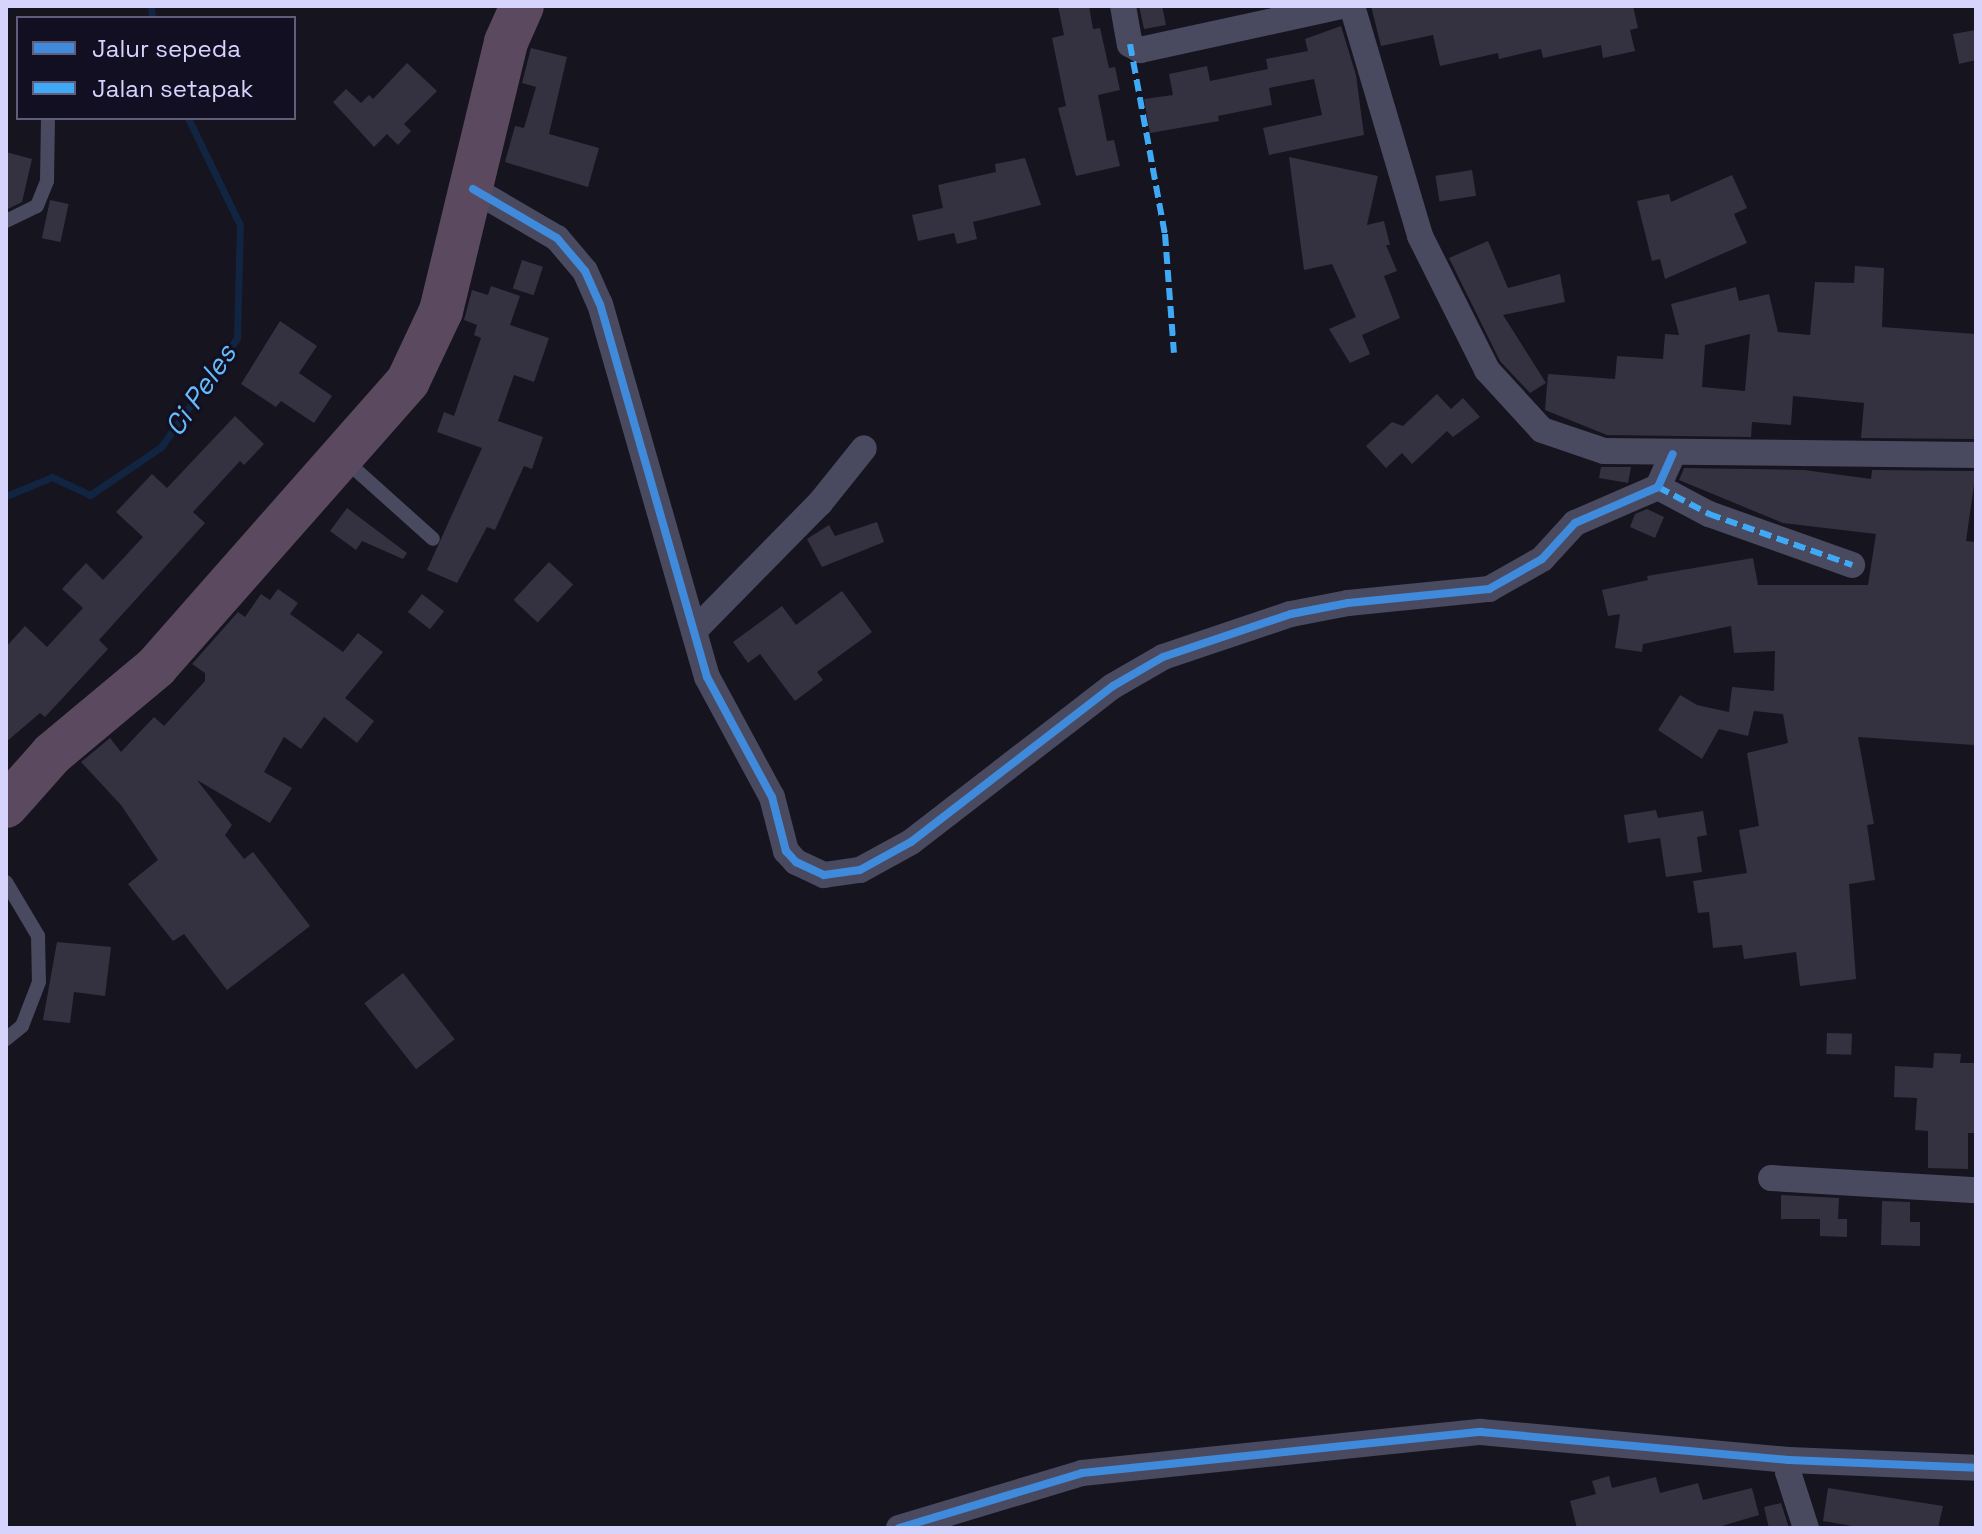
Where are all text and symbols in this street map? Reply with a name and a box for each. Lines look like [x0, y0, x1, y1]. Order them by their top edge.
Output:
legend [16, 16, 296, 120]
text: Jalur sepeda [92, 33, 241, 64]
text: Jalan setapak [92, 73, 253, 104]
water label: Ci Peles [157, 338, 243, 442]

